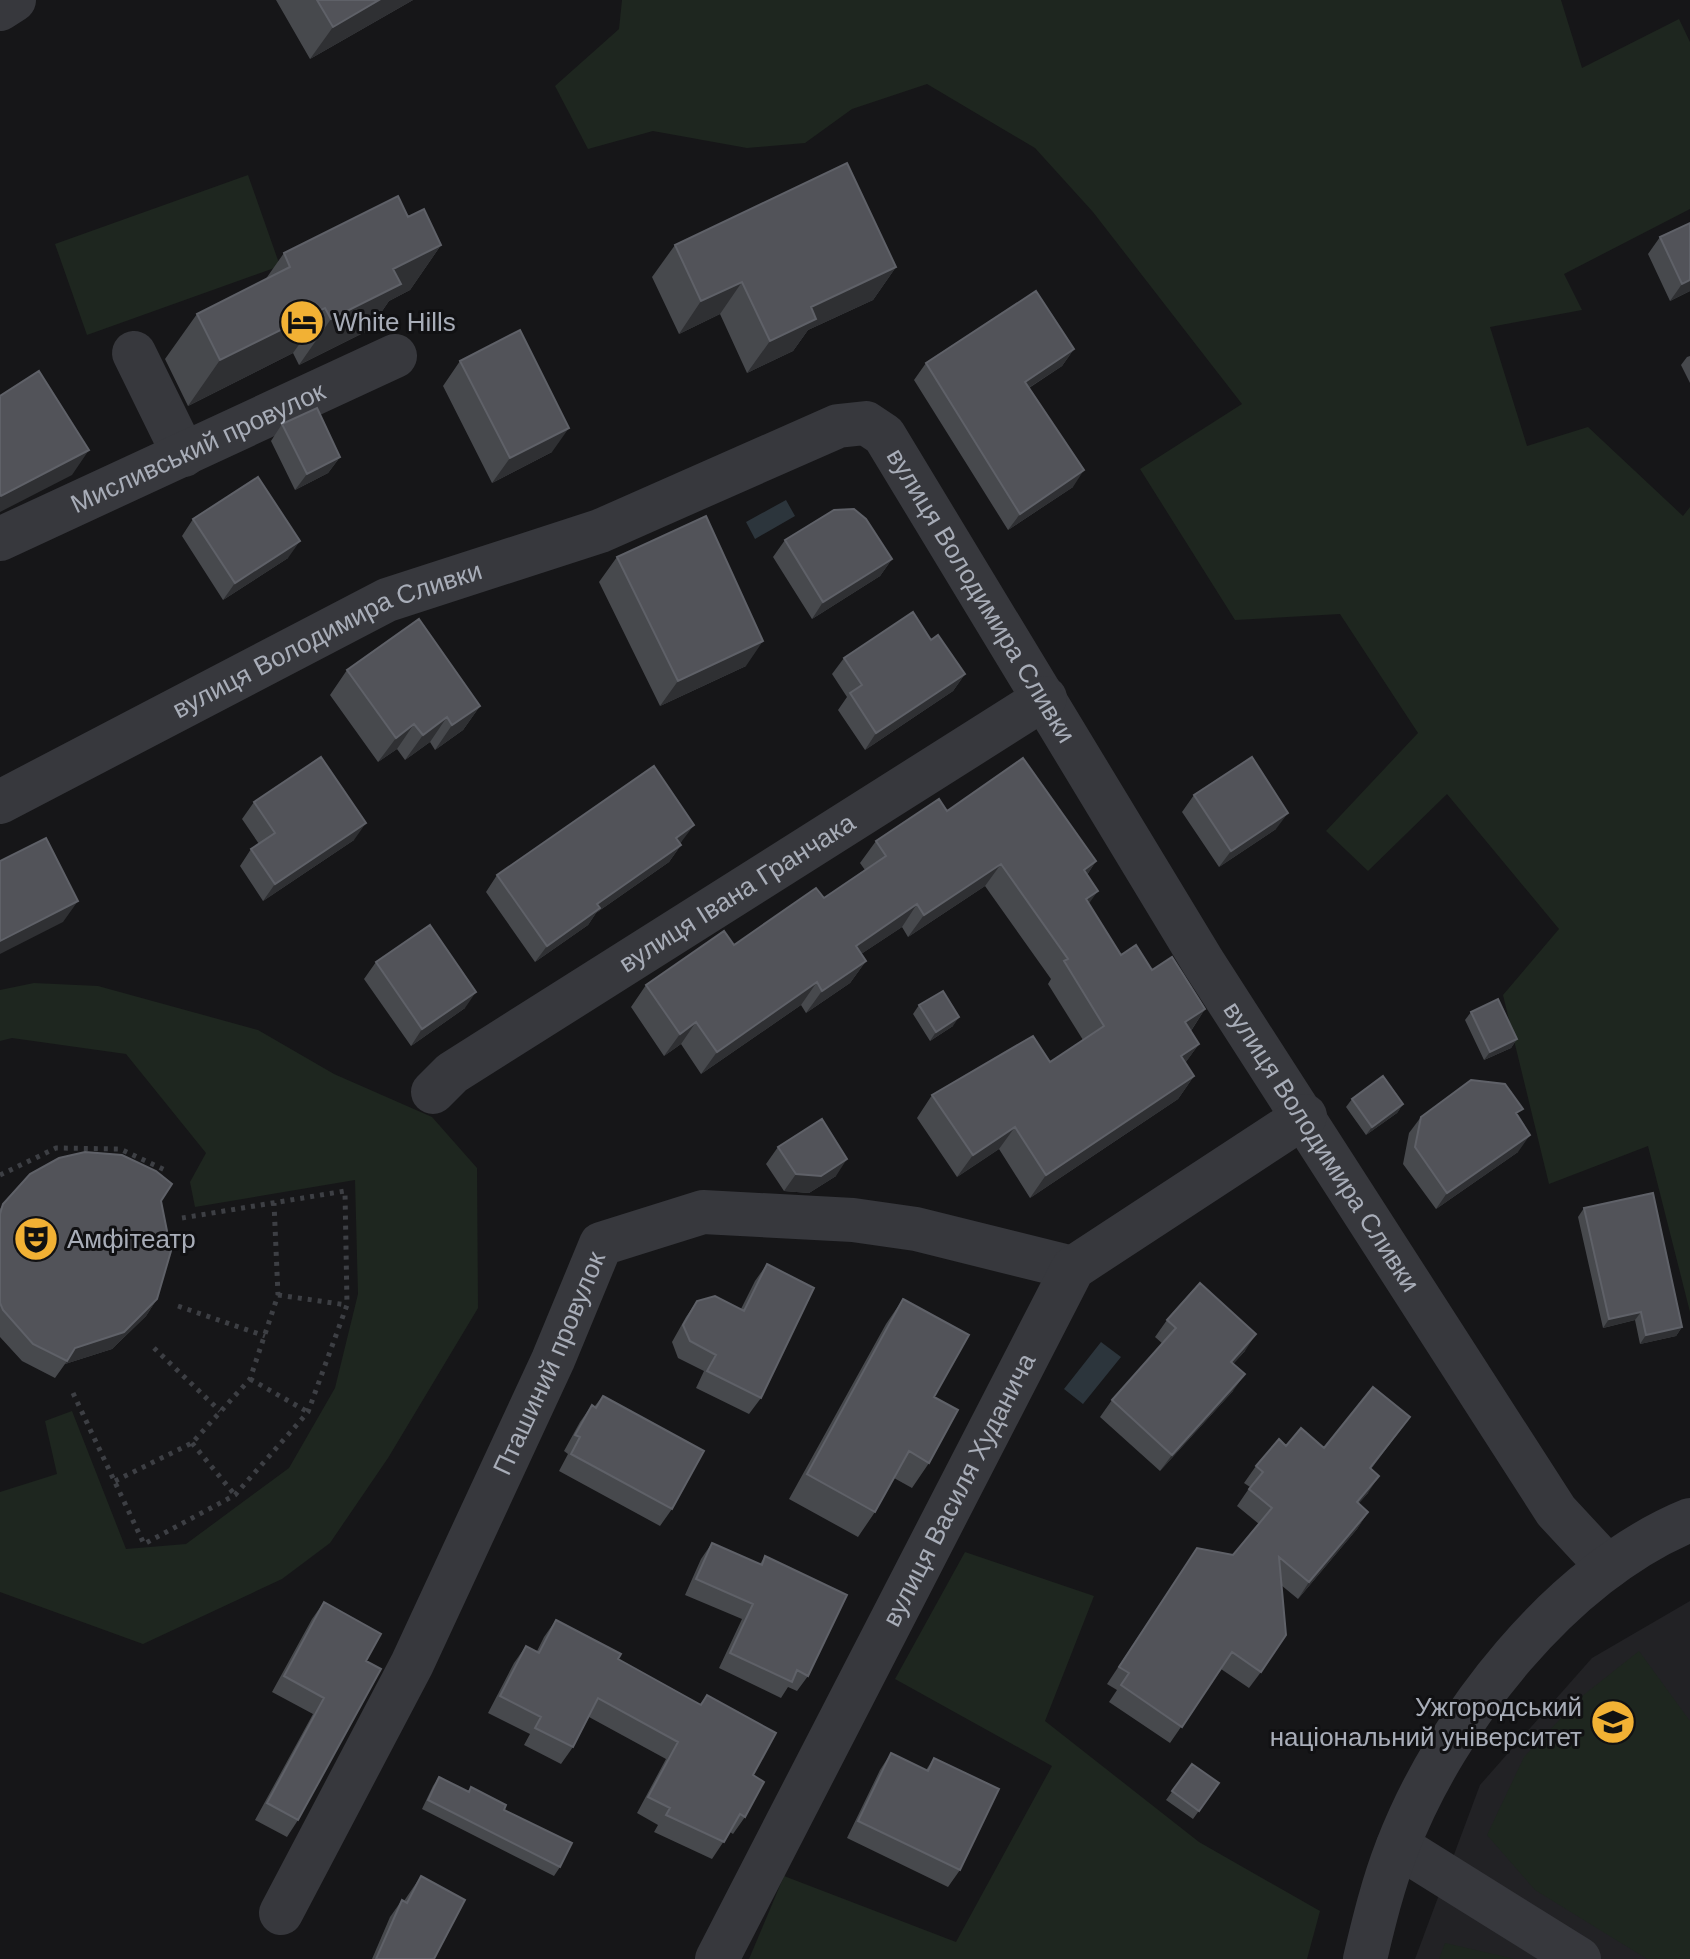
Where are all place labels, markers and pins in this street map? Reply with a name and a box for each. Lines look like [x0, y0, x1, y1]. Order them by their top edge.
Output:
hotel icon: White Hills [278, 298, 326, 346]
place label: White Hills [333, 307, 456, 337]
theatre icon: Амфітеатр [12, 1215, 60, 1263]
place label: Амфітеатр [67, 1224, 196, 1254]
place label: Ужгородський національний університет [1270, 1692, 1582, 1752]
school or university icon: Ужгородський національний університет [1589, 1698, 1637, 1746]

